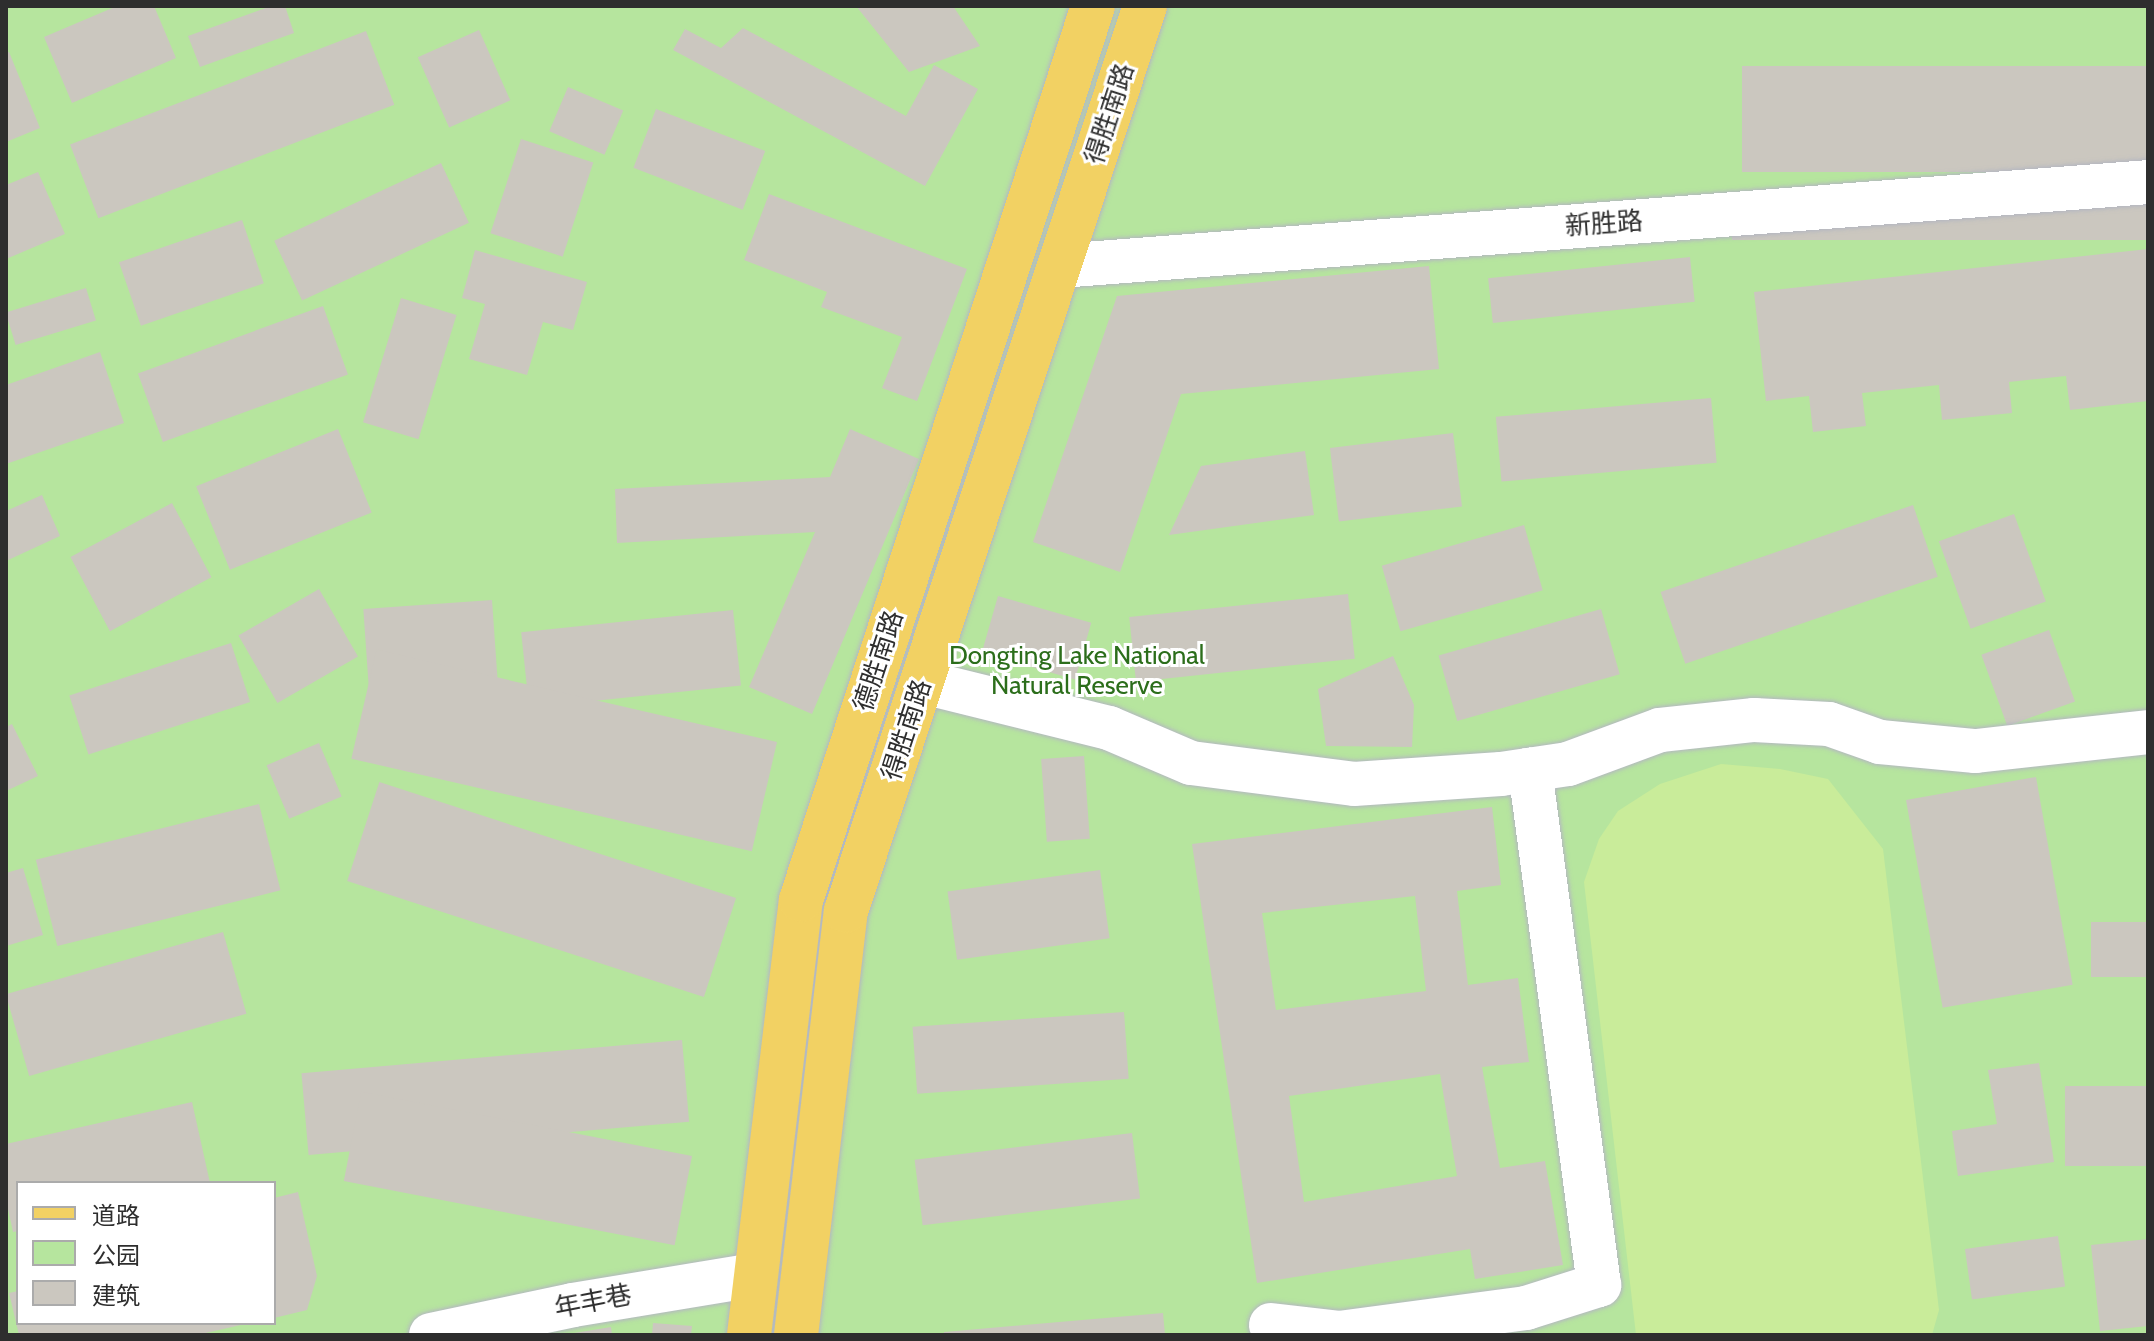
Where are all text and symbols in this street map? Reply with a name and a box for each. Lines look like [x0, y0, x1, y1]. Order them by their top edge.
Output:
street label: 得胜南路 [1079, 60, 1141, 168]
street label: 新胜路 [1564, 206, 1644, 242]
street label: 德胜南路 [848, 607, 910, 715]
park label: Dongting Lake National Natural Reserve [949, 640, 1205, 702]
street label: 得胜南路 [876, 676, 938, 784]
legend [16, 1181, 276, 1325]
text: 道路 [92, 1201, 140, 1230]
text: 公园 [92, 1241, 140, 1270]
street label: 年丰巷 [552, 1279, 634, 1325]
text: 建筑 [92, 1281, 140, 1310]

